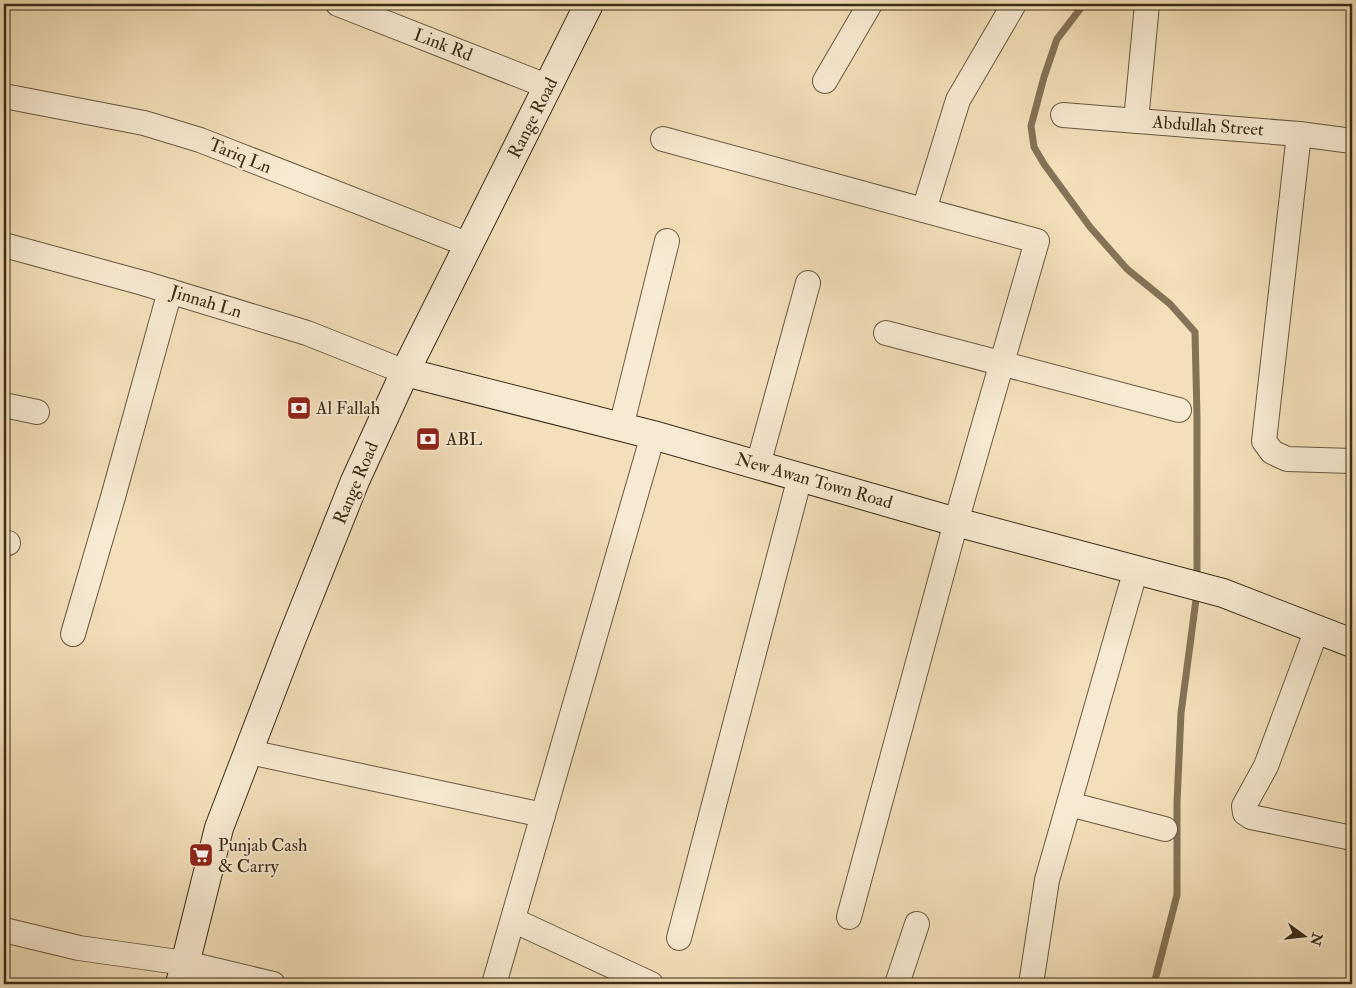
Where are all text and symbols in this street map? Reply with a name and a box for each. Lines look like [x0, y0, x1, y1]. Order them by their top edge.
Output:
street label: Link Rd [410, 23, 476, 67]
street label: Range Road [503, 74, 563, 162]
street label: Abdullah Street [1150, 111, 1265, 141]
street label: Tariq Ln [205, 133, 275, 179]
street label: Jinnah Ln [167, 280, 244, 324]
bank icon: Al Fallah [286, 395, 312, 421]
place label: Al Fallah [315, 397, 381, 420]
bank icon: ABL [415, 426, 441, 452]
place label: ABL [445, 428, 482, 451]
street label: Range Road [328, 438, 384, 528]
street label: New Awan Town Road [733, 448, 895, 514]
place label: Punjab Cash & Carry [218, 834, 308, 878]
supermarket icon: Punjab Cash & Carry [188, 842, 214, 868]
north arrow [1278, 910, 1328, 960]
text: N [1306, 930, 1326, 948]

